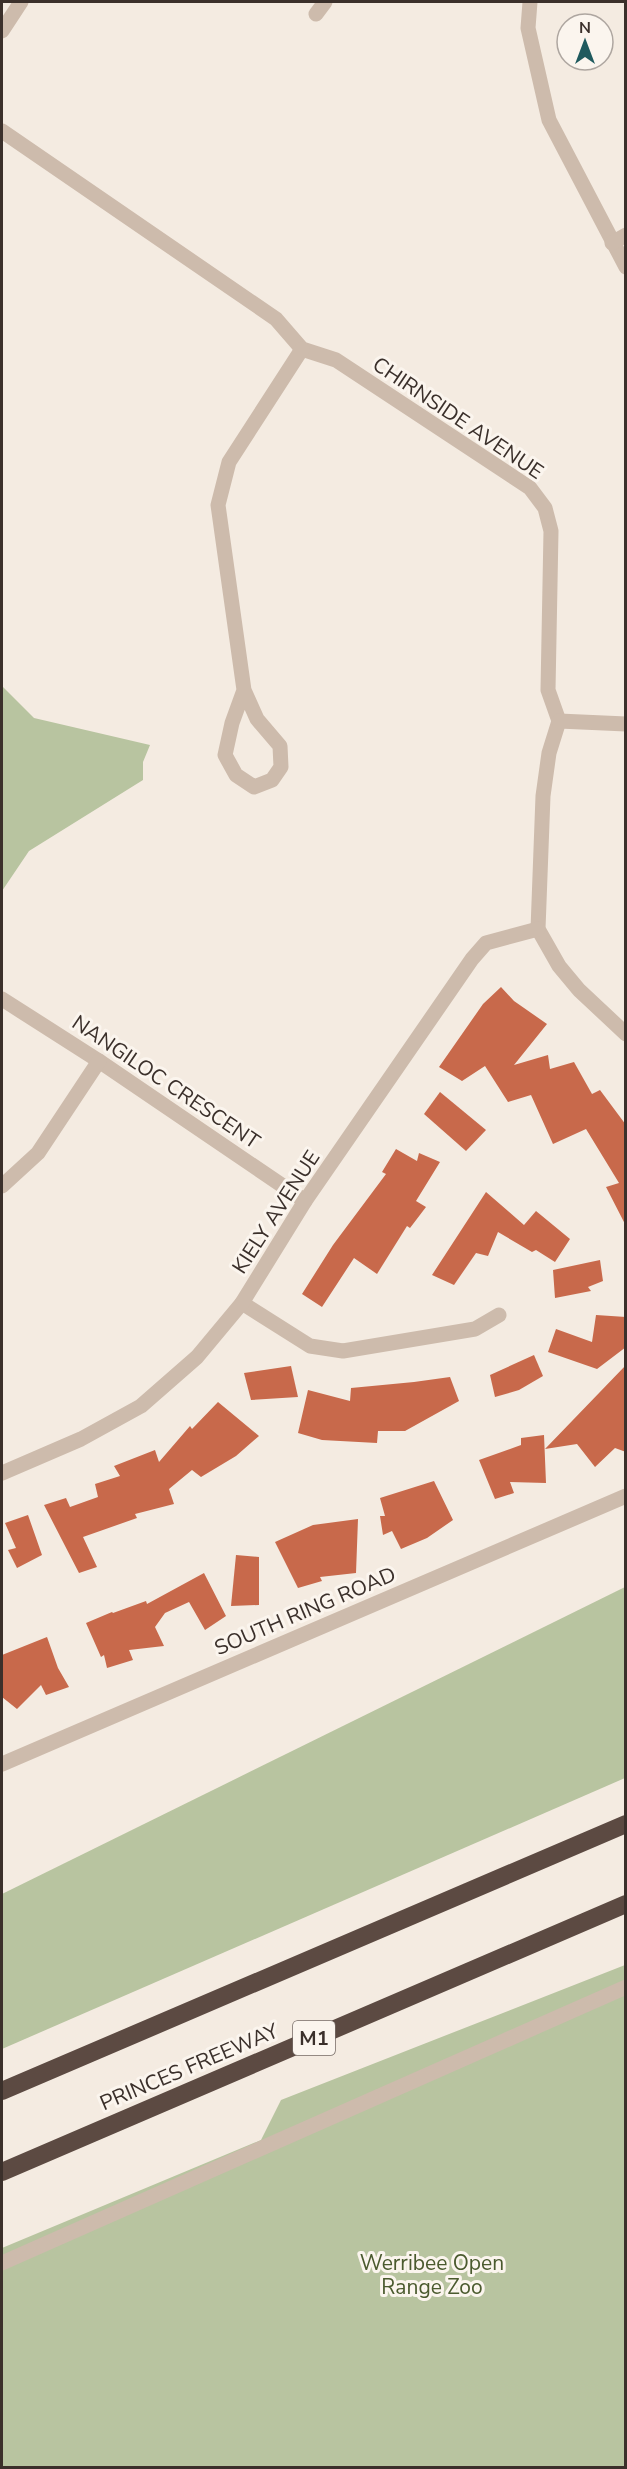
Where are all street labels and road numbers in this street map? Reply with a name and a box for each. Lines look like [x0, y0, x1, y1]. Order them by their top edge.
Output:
street label: CHIRNSIDE AVENUE [367, 350, 549, 486]
street label: NANGILOC CRESCENT [67, 1009, 266, 1156]
street label: KIELY AVENUE [226, 1145, 326, 1279]
street label: SOUTH RING ROAD [210, 1560, 400, 1662]
street label: PRINCES FREEWAY [96, 2017, 283, 2117]
road number: M1 [293, 2021, 335, 2055]

